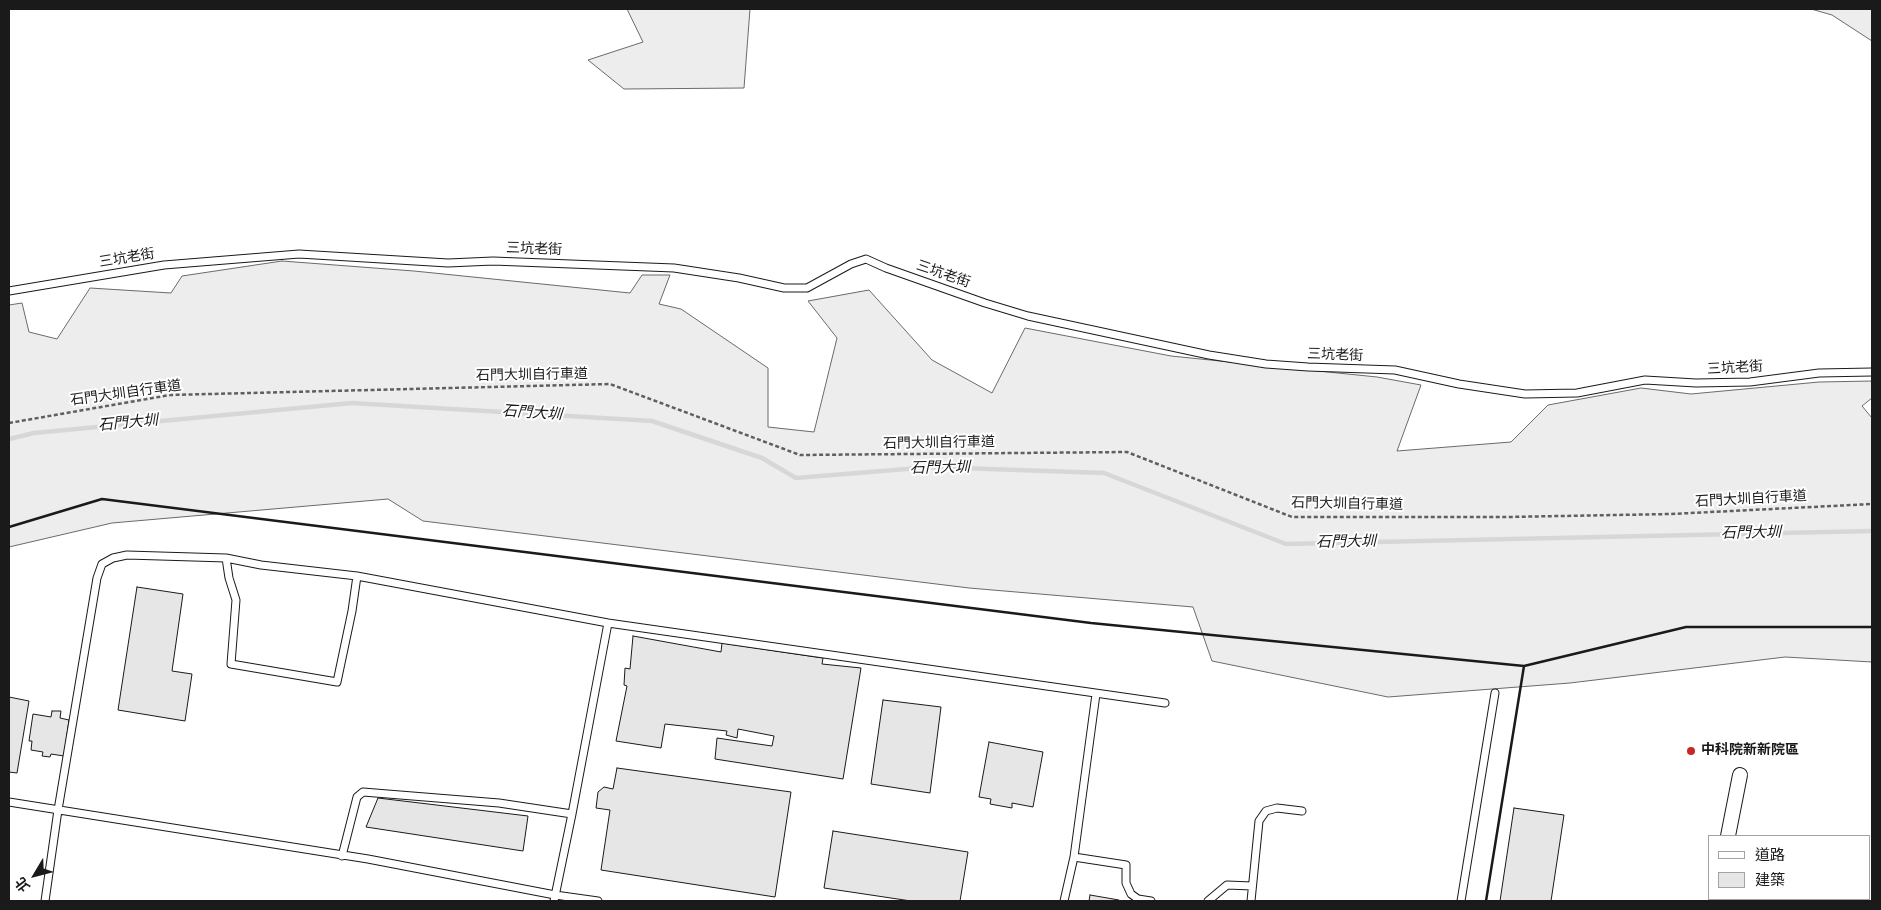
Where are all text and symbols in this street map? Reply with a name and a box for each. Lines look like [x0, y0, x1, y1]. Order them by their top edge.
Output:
street label: 三坑老街 [506, 241, 562, 259]
street label: 三坑老街 [98, 246, 156, 272]
street label: 三坑老街 [914, 258, 972, 292]
street label: 三坑老街 [1307, 347, 1363, 365]
street label: 三坑老街 [1707, 359, 1763, 379]
street label: 石門大圳自行車道 [476, 367, 588, 385]
street label: 石門大圳自行車道 [69, 378, 183, 410]
water label: 石門大圳 [501, 403, 563, 425]
water label: 石門大圳 [97, 412, 159, 436]
street label: 石門大圳自行車道 [883, 435, 995, 453]
water label: 石門大圳 [910, 459, 970, 479]
street label: 石門大圳自行車道 [1695, 489, 1807, 511]
street label: 石門大圳自行車道 [1291, 496, 1403, 514]
water label: 石門大圳 [1721, 524, 1781, 544]
water label: 石門大圳 [1316, 533, 1376, 553]
place label: 中科院新新院區 [1701, 743, 1799, 759]
marker: 中科院新新院區 [1685, 745, 1697, 757]
legend [1708, 835, 1871, 900]
text: 道路 [1755, 845, 1785, 866]
north arrow [10, 850, 60, 900]
text: 建築 [1755, 870, 1785, 891]
text: 北 [11, 872, 35, 896]

